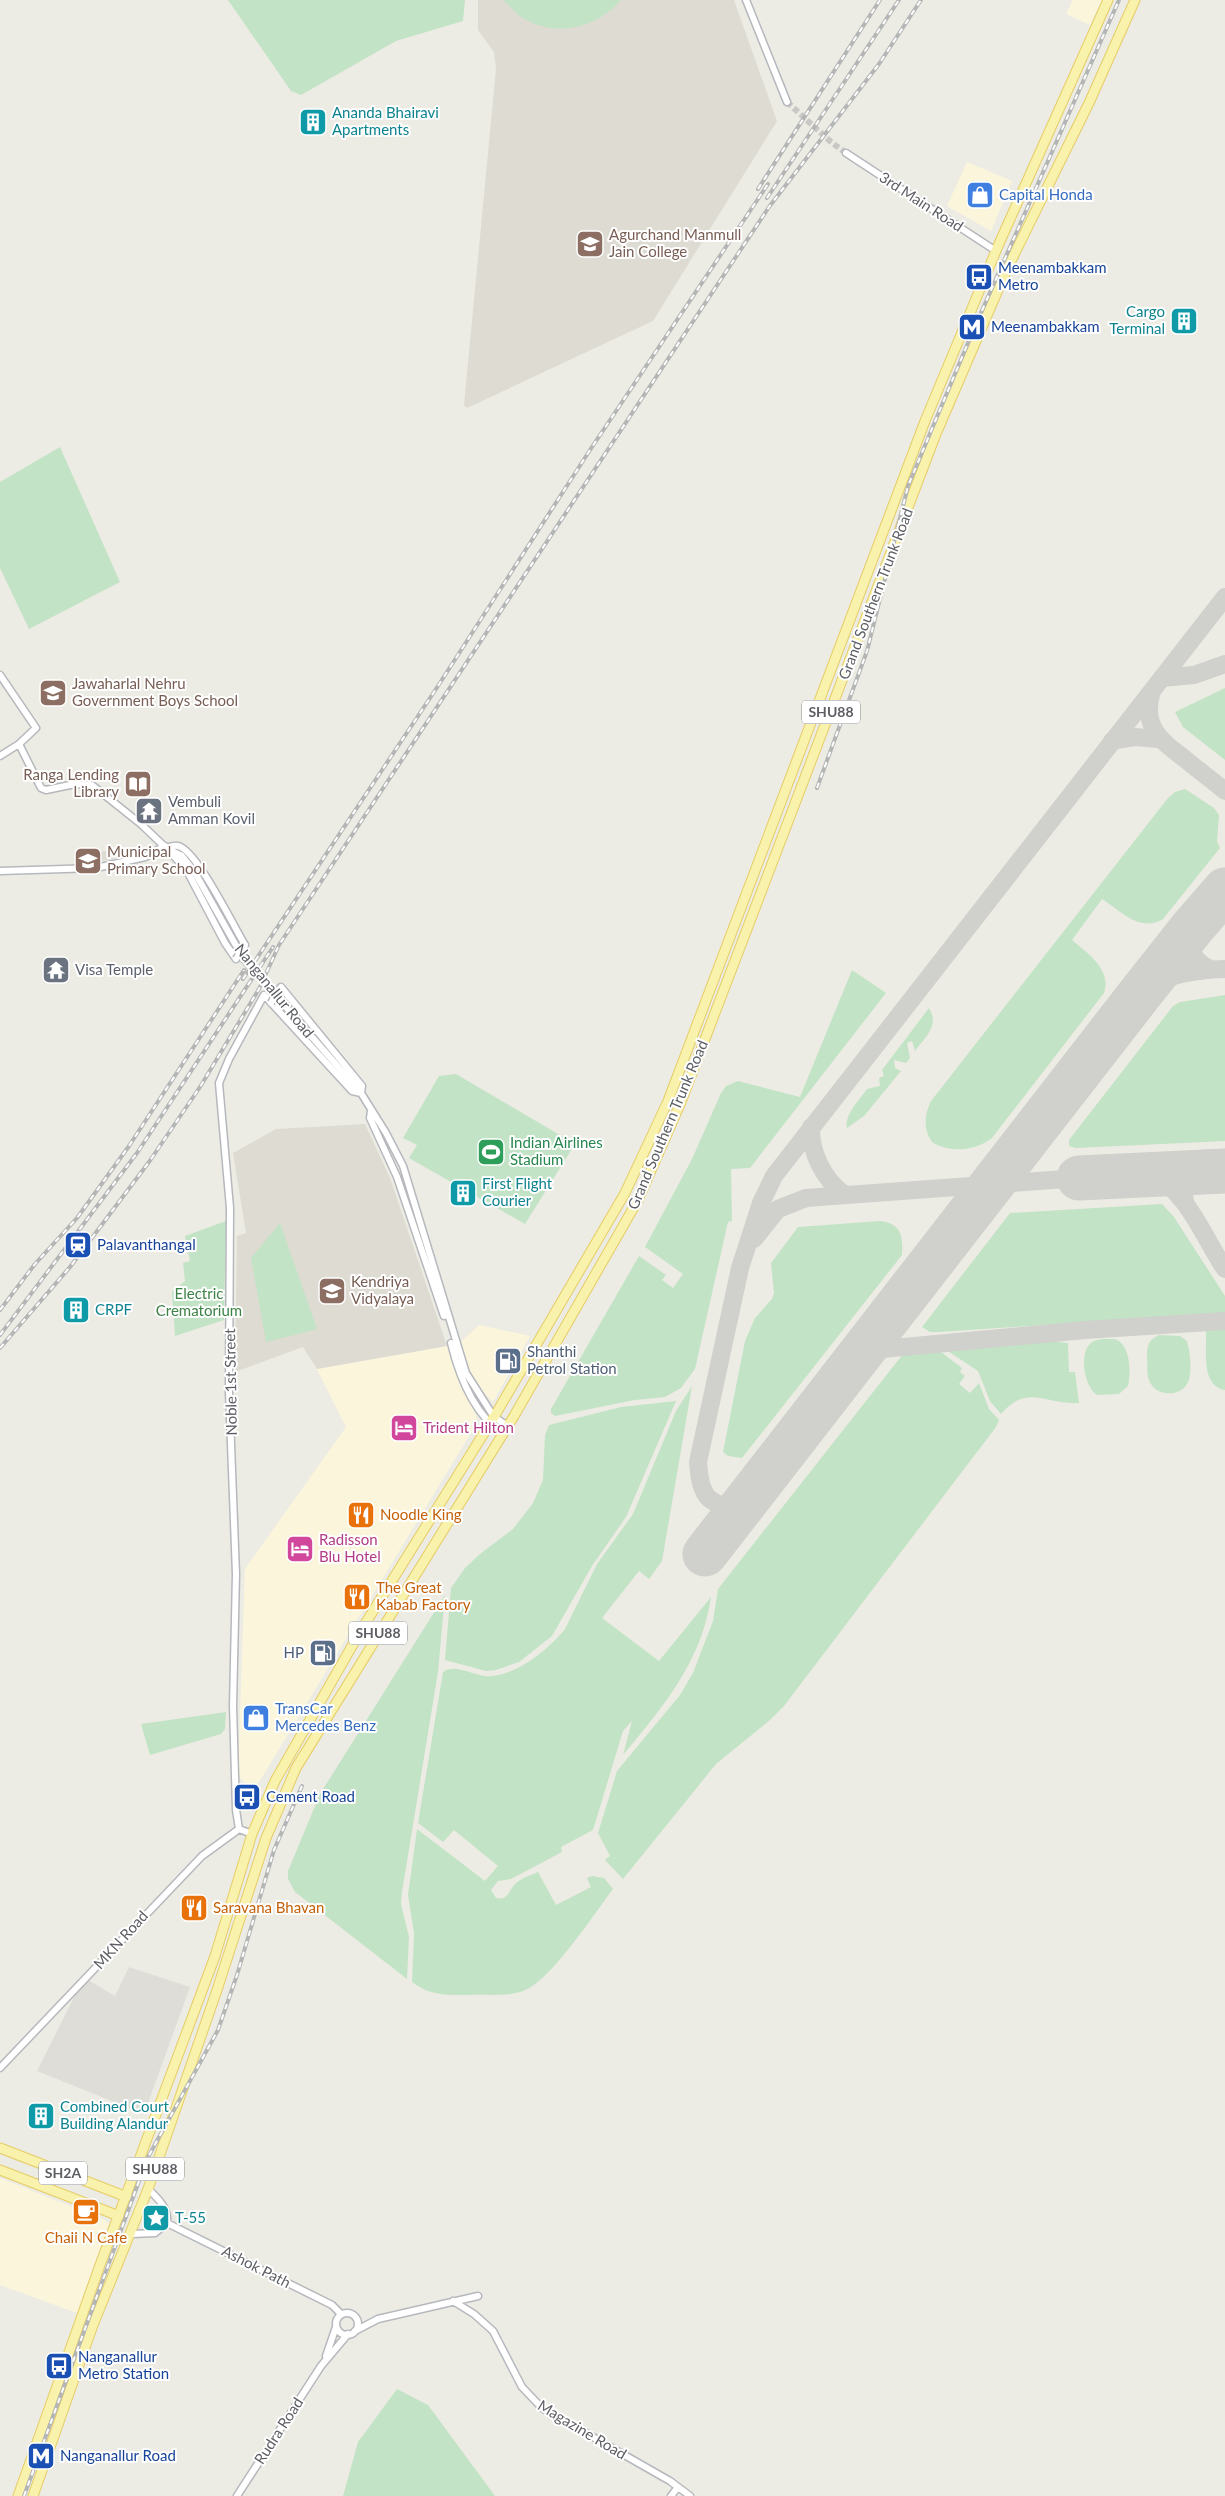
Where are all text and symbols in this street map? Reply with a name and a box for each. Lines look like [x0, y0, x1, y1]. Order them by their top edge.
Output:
place label: Ananda Bhairavi Apartments [332, 103, 439, 138]
building icon: Ananda Bhairavi Apartments [298, 107, 328, 137]
street label: 3rd Main Road [876, 167, 967, 235]
shop icon: Capital Honda [965, 180, 995, 210]
place label: Capital Honda [999, 185, 1093, 203]
place label: Agurchand Manmull Jain College [609, 225, 741, 260]
school or university icon: Agurchand Manmull Jain College [575, 229, 605, 259]
place label: Meenambakkam Metro [998, 258, 1107, 293]
bus stop icon: Meenambakkam Metro [964, 262, 994, 292]
place label: Cargo Terminal [1109, 302, 1165, 337]
building icon: Cargo Terminal [1169, 306, 1199, 336]
metro station icon: Meenambakkam [957, 312, 987, 342]
place label: Meenambakkam [991, 317, 1100, 335]
street label: Grand Southern Trunk Road [834, 505, 916, 682]
place label: Jawaharlal Nehru Government Boys School [72, 674, 238, 709]
school or university icon: Jawaharlal Nehru Government Boys School [38, 678, 68, 708]
road number: SHU88 [802, 700, 860, 724]
place label: Ranga Lending Library [23, 765, 119, 800]
library icon: Ranga Lending Library [123, 769, 153, 799]
place label: Vembuli Amman Kovil [168, 792, 255, 827]
temple icon: Vembuli Amman Kovil [134, 796, 164, 826]
place label: Municipal Primary School [107, 842, 206, 877]
school or university icon: Municipal Primary School [73, 846, 103, 876]
street label: Nanganallur Road [231, 940, 318, 1041]
temple icon: Visa Temple [41, 955, 71, 985]
place label: Visa Temple [75, 960, 153, 978]
street label: Grand Southern Trunk Road [623, 1037, 711, 1212]
place label: Indian Airlines Stadium [510, 1133, 603, 1168]
sports icon: Indian Airlines Stadium [476, 1137, 506, 1167]
place label: First Flight Courier [482, 1174, 553, 1209]
building icon: First Flight Courier [448, 1178, 478, 1208]
station icon: Palavanthangal [63, 1230, 93, 1260]
place label: Palavanthangal [97, 1235, 196, 1253]
place label: Kendriya Vidyalaya [351, 1272, 414, 1307]
school or university icon: Kendriya Vidyalaya [317, 1276, 347, 1306]
park label: Electric Crematorium [156, 1284, 242, 1319]
building icon: CRPF [61, 1295, 91, 1325]
place label: CRPF [95, 1300, 132, 1318]
street label: Noble 1st Street [220, 1328, 240, 1436]
place label: Shanthi Petrol Station [527, 1342, 617, 1377]
fuel station icon: Shanthi Petrol Station [493, 1346, 523, 1376]
hotel icon: Trident Hilton [389, 1413, 419, 1443]
place label: Trident Hilton [423, 1418, 514, 1436]
restaurant icon: Noodle King [346, 1500, 376, 1530]
place label: Noodle King [380, 1505, 462, 1523]
place label: Radisson Blu Hotel [319, 1530, 381, 1565]
hotel icon: Radisson Blu Hotel [285, 1534, 315, 1564]
place label: The Great Kabab Factory [376, 1578, 471, 1613]
restaurant icon: The Great Kabab Factory [342, 1582, 372, 1612]
road number: SHU88 [349, 1622, 407, 1645]
fuel station icon: HP [308, 1638, 338, 1668]
place label: HP [284, 1643, 304, 1661]
place label: TransCar Mercedes Benz [275, 1699, 376, 1734]
shop icon: TransCar Mercedes Benz [241, 1703, 271, 1733]
bus stop icon: Cement Road [232, 1782, 262, 1812]
place label: Cement Road [266, 1787, 355, 1805]
restaurant icon: Saravana Bhavan [179, 1893, 209, 1923]
place label: Saravana Bhavan [213, 1898, 324, 1916]
street label: MKN Road [89, 1906, 151, 1972]
place label: Combined Court Building Alandur [60, 2097, 169, 2132]
building icon: Combined Court Building Alandur [26, 2101, 56, 2131]
road number: SHU88 [126, 2158, 184, 2180]
road number: SH2A [39, 2162, 87, 2184]
cafe icon: Chaii N Cafe [71, 2197, 101, 2227]
place icon: T-55 [141, 2203, 171, 2233]
place label: T-55 [175, 2208, 206, 2226]
place label: Chaii N Cafe [45, 2228, 127, 2246]
street label: Ashok Path [219, 2241, 294, 2291]
place label: Nanganallur Metro Station [78, 2347, 169, 2382]
bus stop icon: Nanganallur Metro Station [44, 2351, 74, 2381]
street label: Rudra Road [250, 2394, 306, 2467]
street label: Magazine Road [535, 2396, 630, 2463]
metro station icon: Nanganallur Road [26, 2441, 56, 2471]
place label: Nanganallur Road [60, 2446, 176, 2464]

